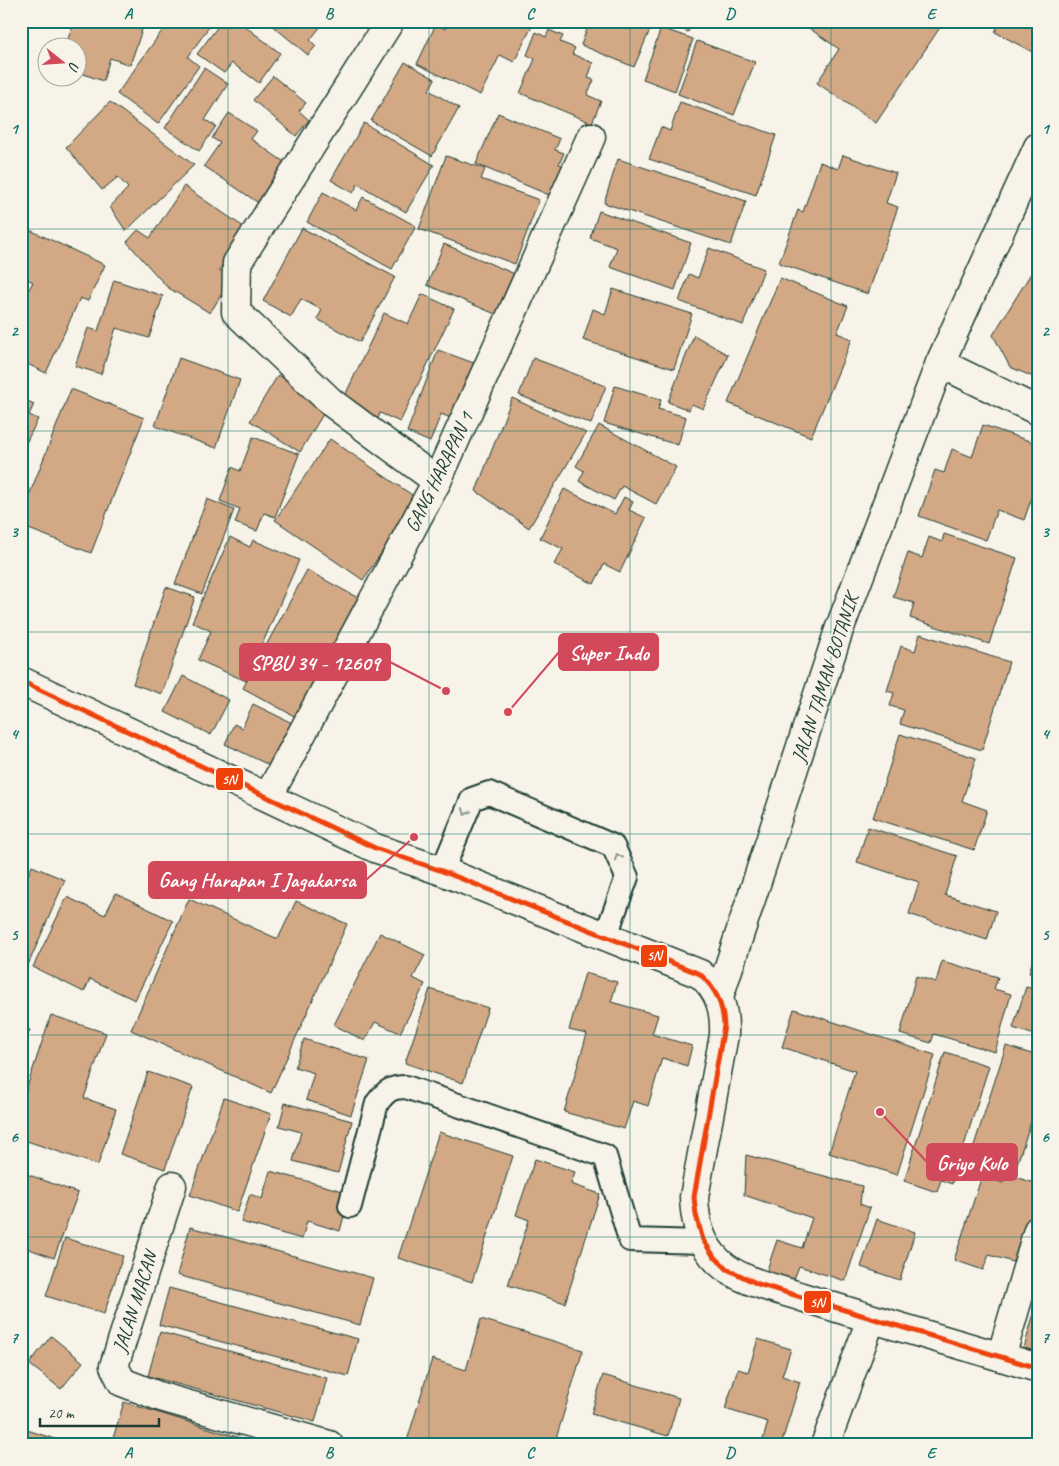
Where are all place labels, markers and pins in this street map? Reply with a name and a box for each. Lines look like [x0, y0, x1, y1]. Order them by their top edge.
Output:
callout: Super Indo [559, 634, 658, 670]
callout: SPBU 34 - 12609 [240, 644, 390, 680]
callout: Gang Harapan I Jagakarsa [149, 862, 366, 898]
callout: Griyo Kulo [927, 1144, 1017, 1180]

